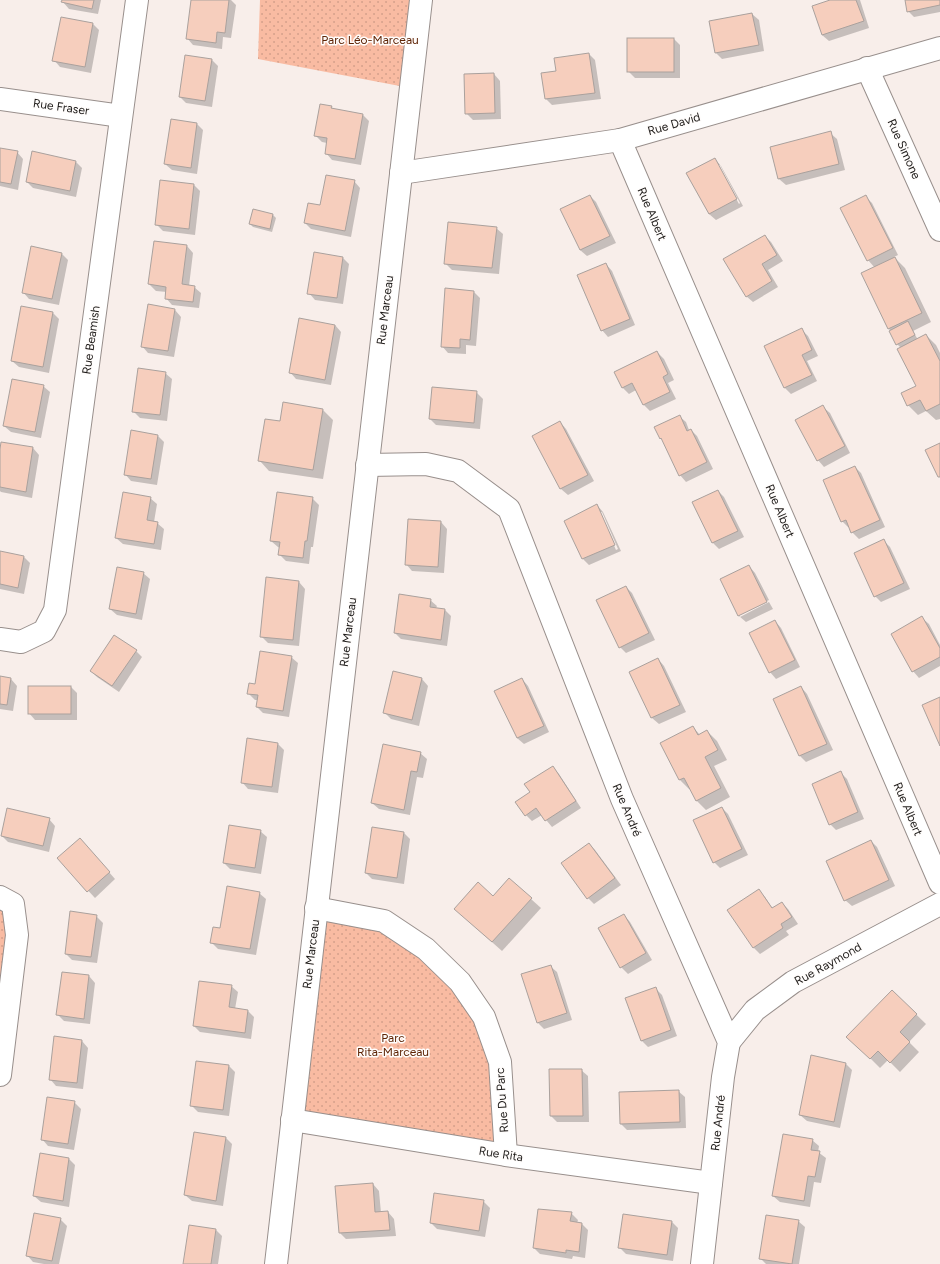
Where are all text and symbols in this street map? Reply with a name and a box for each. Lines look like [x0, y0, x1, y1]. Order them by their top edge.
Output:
park label: Parc Léo-Marceau [321, 33, 419, 47]
street label: Rue Fraser [32, 96, 90, 118]
street label: Rue David [646, 110, 702, 138]
street label: Rue Simone [885, 117, 924, 182]
street label: Rue Albert [634, 185, 670, 243]
street label: Rue Marceau [374, 274, 396, 346]
street label: Rue Beamish [79, 305, 103, 375]
street label: Rue Albert [762, 482, 798, 540]
street label: Rue Marceau [337, 596, 359, 668]
street label: Rue Albert [890, 780, 926, 838]
street label: Rue André [610, 781, 645, 839]
street label: Rue Marceau [300, 918, 322, 990]
street label: Rue Raymond [792, 940, 864, 988]
park label: Parc Rita-Marceau [357, 1031, 429, 1059]
street label: Rue Du Parc [493, 1067, 511, 1133]
street label: Rue André [708, 1094, 728, 1152]
street label: Rue Rita [478, 1144, 524, 1164]

